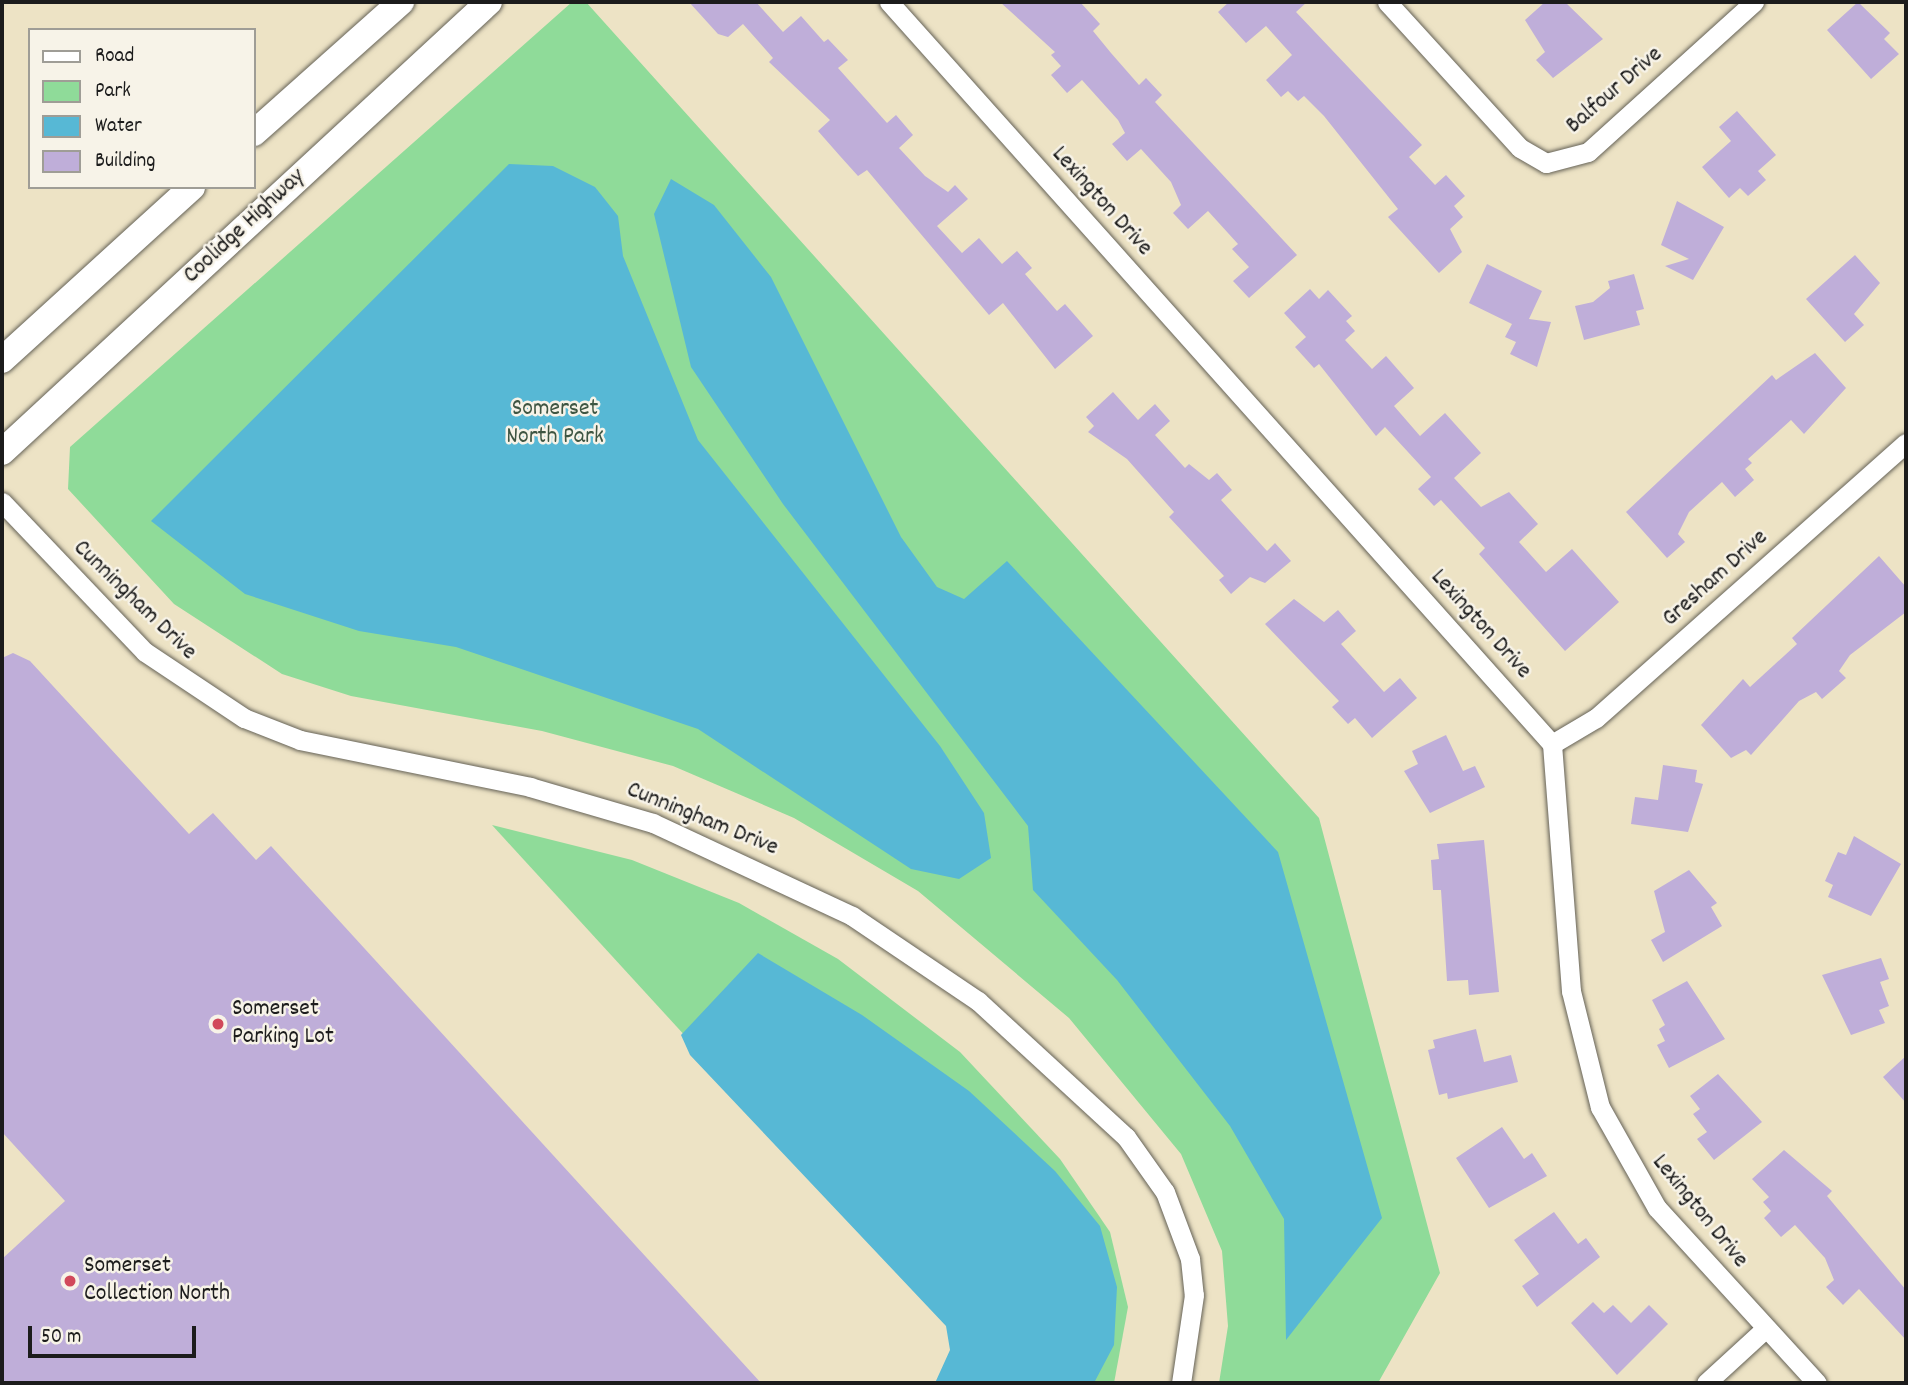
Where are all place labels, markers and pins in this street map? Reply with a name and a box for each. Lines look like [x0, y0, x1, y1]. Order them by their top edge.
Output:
place label: Somerset Parking Lot [232, 996, 334, 1052]
marker: Somerset Parking Lot [210, 1016, 226, 1032]
place label: Somerset Collection North [84, 1253, 230, 1309]
marker: Somerset Collection North [62, 1273, 78, 1289]

